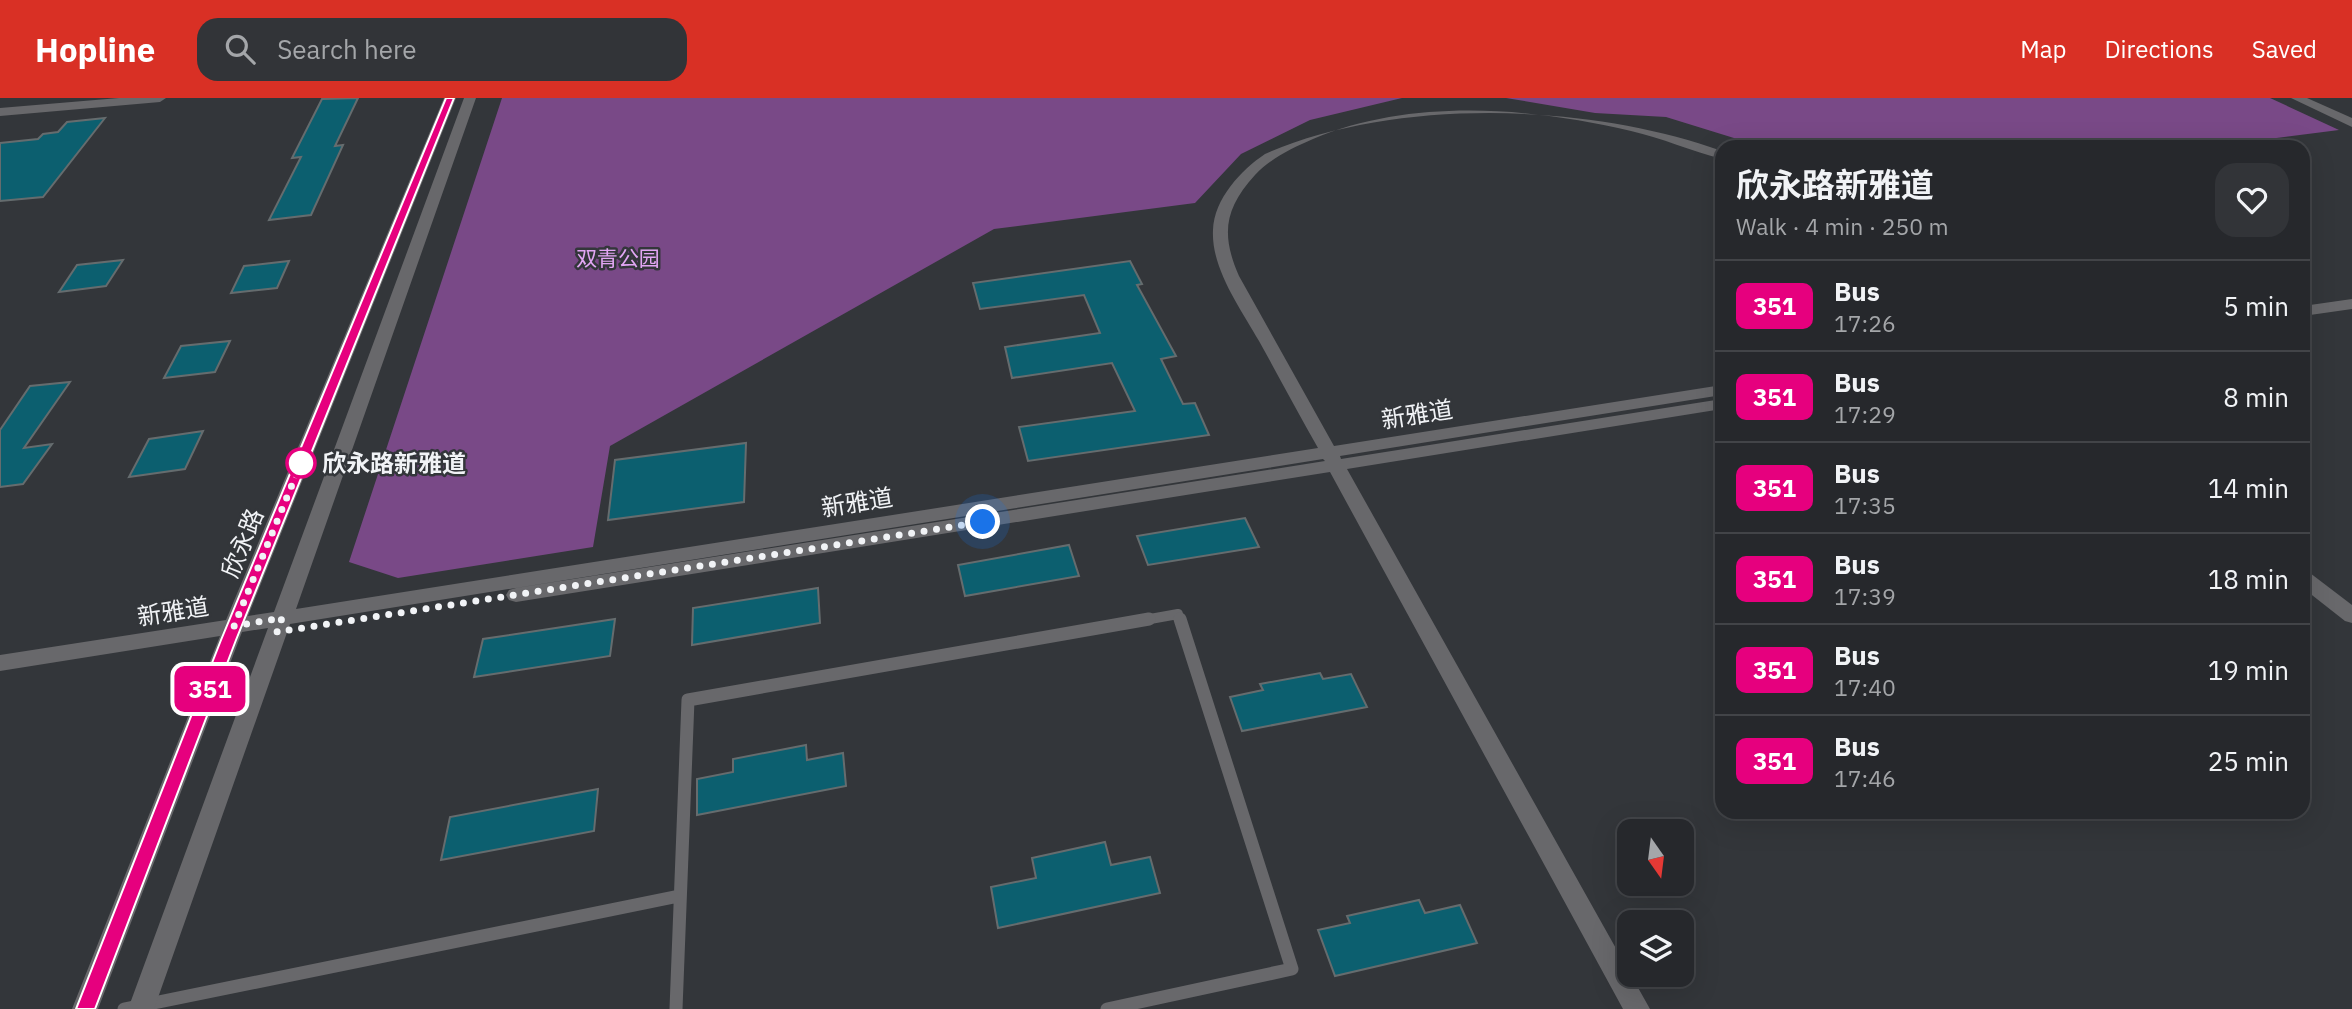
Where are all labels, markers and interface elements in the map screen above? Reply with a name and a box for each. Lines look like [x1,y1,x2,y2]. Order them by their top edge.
search box [197,18,687,81]
text: Hopline [35,28,155,71]
icon: search [221,30,259,68]
text: Search here [277,32,417,66]
text: Map [2020,33,2066,65]
text: Directions [2104,33,2214,65]
text: Saved [2252,33,2317,65]
text: 欣永路新雅道 [1736,163,1934,206]
button: heart [2215,163,2289,237]
text: Walk · 4 min · 250 m [1736,211,1949,241]
park label: 双青公园 [576,244,660,272]
text: Bus [1834,274,1880,308]
text: 5 min [2223,289,2289,323]
text: 351 [1753,290,1796,322]
text: 17:26 [1834,308,1896,338]
text: Bus [1834,365,1880,399]
text: 8 min [2223,380,2289,414]
text: 351 [1753,381,1796,413]
street label: 新雅道 [1379,393,1455,435]
text: 17:29 [1834,399,1896,429]
place label: 欣永路新雅道 [322,447,466,479]
marker: 欣永路新雅道 [286,448,316,478]
text: Bus [1834,456,1880,490]
text: 14 min [2208,471,2289,505]
text: 351 [1753,472,1796,504]
street label: 新雅道 [819,481,895,523]
text: 17:35 [1834,490,1896,520]
street label: 欣永路 [214,504,270,582]
your location [965,504,1000,539]
text: Bus [1834,547,1880,581]
text: 18 min [2208,562,2289,596]
text: 351 [1753,563,1796,595]
text: 17:39 [1834,581,1896,611]
street label: 新雅道 [135,590,211,632]
text: Bus [1834,638,1880,672]
text: 19 min [2208,653,2289,687]
text: 351 [1753,654,1796,686]
line badge: 351 [170,666,250,712]
text: 17:40 [1834,672,1896,702]
text: 351 [188,673,232,705]
text: Bus [1834,729,1880,763]
text: 25 min [2208,744,2289,778]
text: 351 [1753,745,1796,777]
text: 17:46 [1834,763,1896,793]
north arrow [1617,819,1694,896]
map controls [1617,819,1694,987]
button: layers [1617,910,1694,987]

